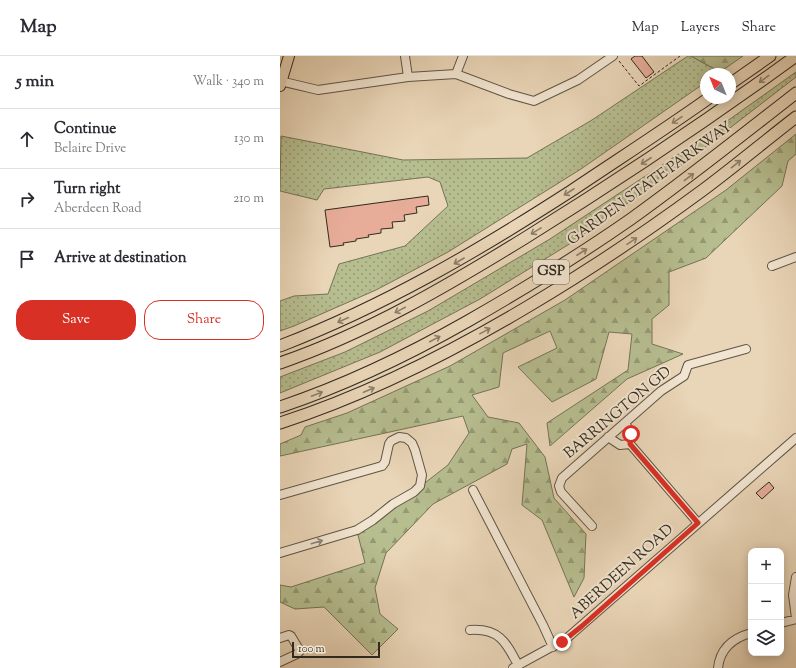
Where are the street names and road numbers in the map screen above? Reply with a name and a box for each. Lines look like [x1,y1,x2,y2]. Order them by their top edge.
street label: GARDEN STATE PARKWAY [563,117,737,251]
road number: GSP [533,260,569,284]
street label: BARRINGTON GD [560,362,676,464]
street label: ABERDEEN ROAD [566,520,679,624]

